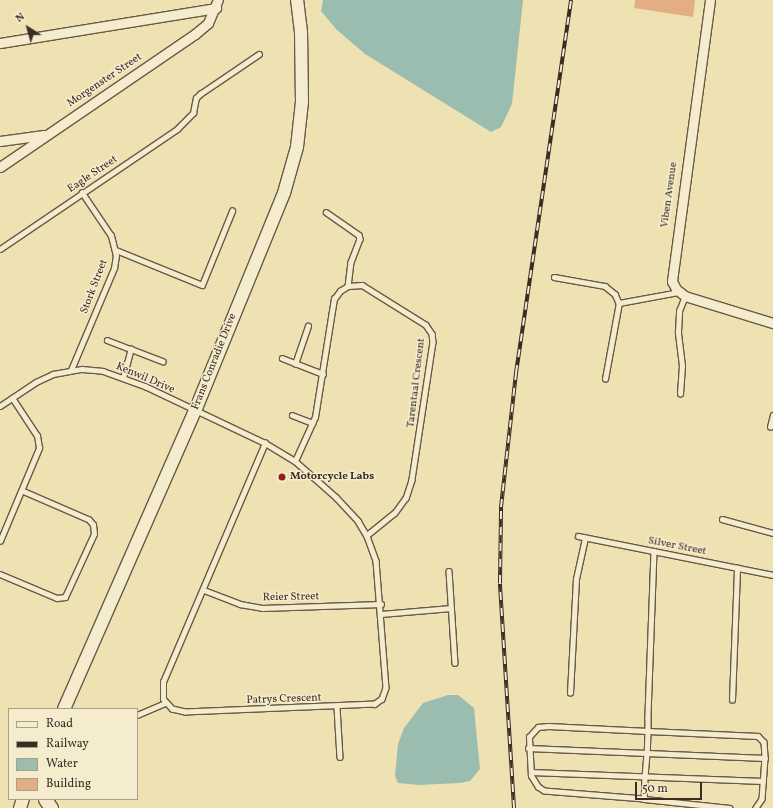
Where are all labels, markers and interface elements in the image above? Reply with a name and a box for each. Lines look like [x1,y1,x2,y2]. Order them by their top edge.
north arrow [8,8,48,48]
text: N [13,10,28,26]
street label: Morgenster Street [65,51,145,111]
street label: Eagle Street [66,154,120,196]
street label: Viben Avenue [659,161,681,229]
street label: Stork Street [79,258,111,316]
street label: Frans Conradie Drive [190,312,240,412]
street label: Tarentaal Crescent [405,337,429,429]
street label: Kenwil Drive [114,361,176,397]
place label: Motorcycle Labs [290,470,374,484]
marker: Motorcycle Labs [277,472,287,482]
street label: Silver Street [647,535,707,559]
street label: Reier Street [263,591,319,605]
street label: Patrys Crescent [246,692,322,708]
legend [8,708,138,800]
text: Road [46,716,73,732]
text: Railway [46,736,89,752]
text: Water [46,756,78,772]
scale bar [637,774,704,800]
text: Building [46,776,91,792]
text: 50 m [642,781,668,797]

